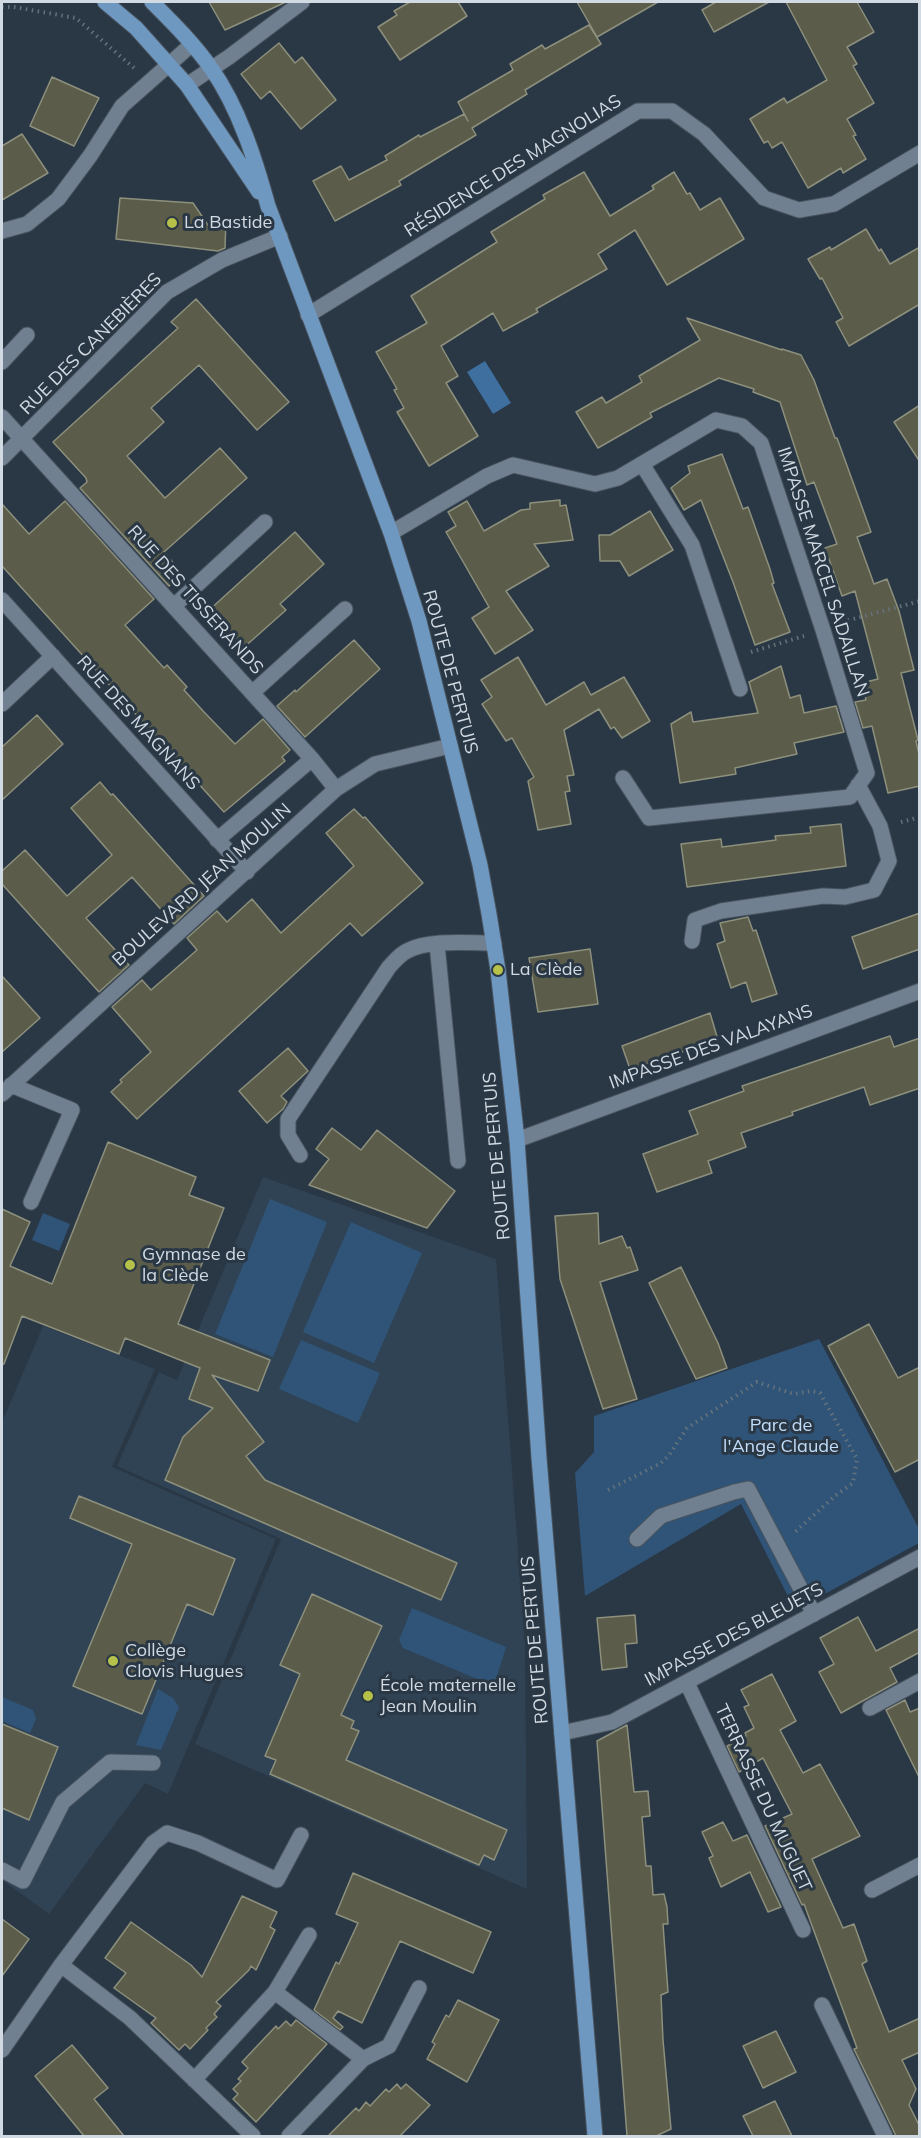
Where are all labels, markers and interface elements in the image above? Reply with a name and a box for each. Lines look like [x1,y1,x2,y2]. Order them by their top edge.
street label: RÉSIDENCE DES MAGNOLIAS [401,90,625,242]
place label: La Bastide [184,212,272,234]
marker: La Bastide [165,216,179,230]
street label: RUE DES CANEBIÈRES [16,269,166,419]
street label: IMPASSE MARCEL SADAILLAN [772,444,874,700]
street label: RUE DES TISSERANDS [122,521,268,679]
street label: ROUTE DE PERTUIS [418,588,482,756]
street label: RUE DES MAGNANS [72,651,204,795]
street label: BOULEVARD JEAN MOULIN [108,799,296,971]
place label: La Clède [510,959,582,981]
marker: La Clède [491,963,505,977]
street label: IMPASSE DES VALAYANS [606,1000,816,1094]
street label: ROUTE DE PERTUIS [479,1071,515,1241]
place label: Gymnase de la Clède [142,1244,246,1286]
marker: Gymnase de la Clède [123,1258,137,1272]
park label: Parc de l'Ange Claude [723,1415,839,1458]
street label: ROUTE DE PERTUIS [517,1555,553,1725]
street label: IMPASSE DES BLEUETS [641,1579,827,1691]
place label: Collège Clovis Hugues [125,1640,243,1682]
marker: Collège Clovis Hugues [106,1654,120,1668]
place label: École maternelle Jean Moulin [380,1675,516,1718]
marker: École maternelle Jean Moulin [361,1689,375,1703]
street label: TERRASSE DU MUGUET [710,1701,816,1895]

